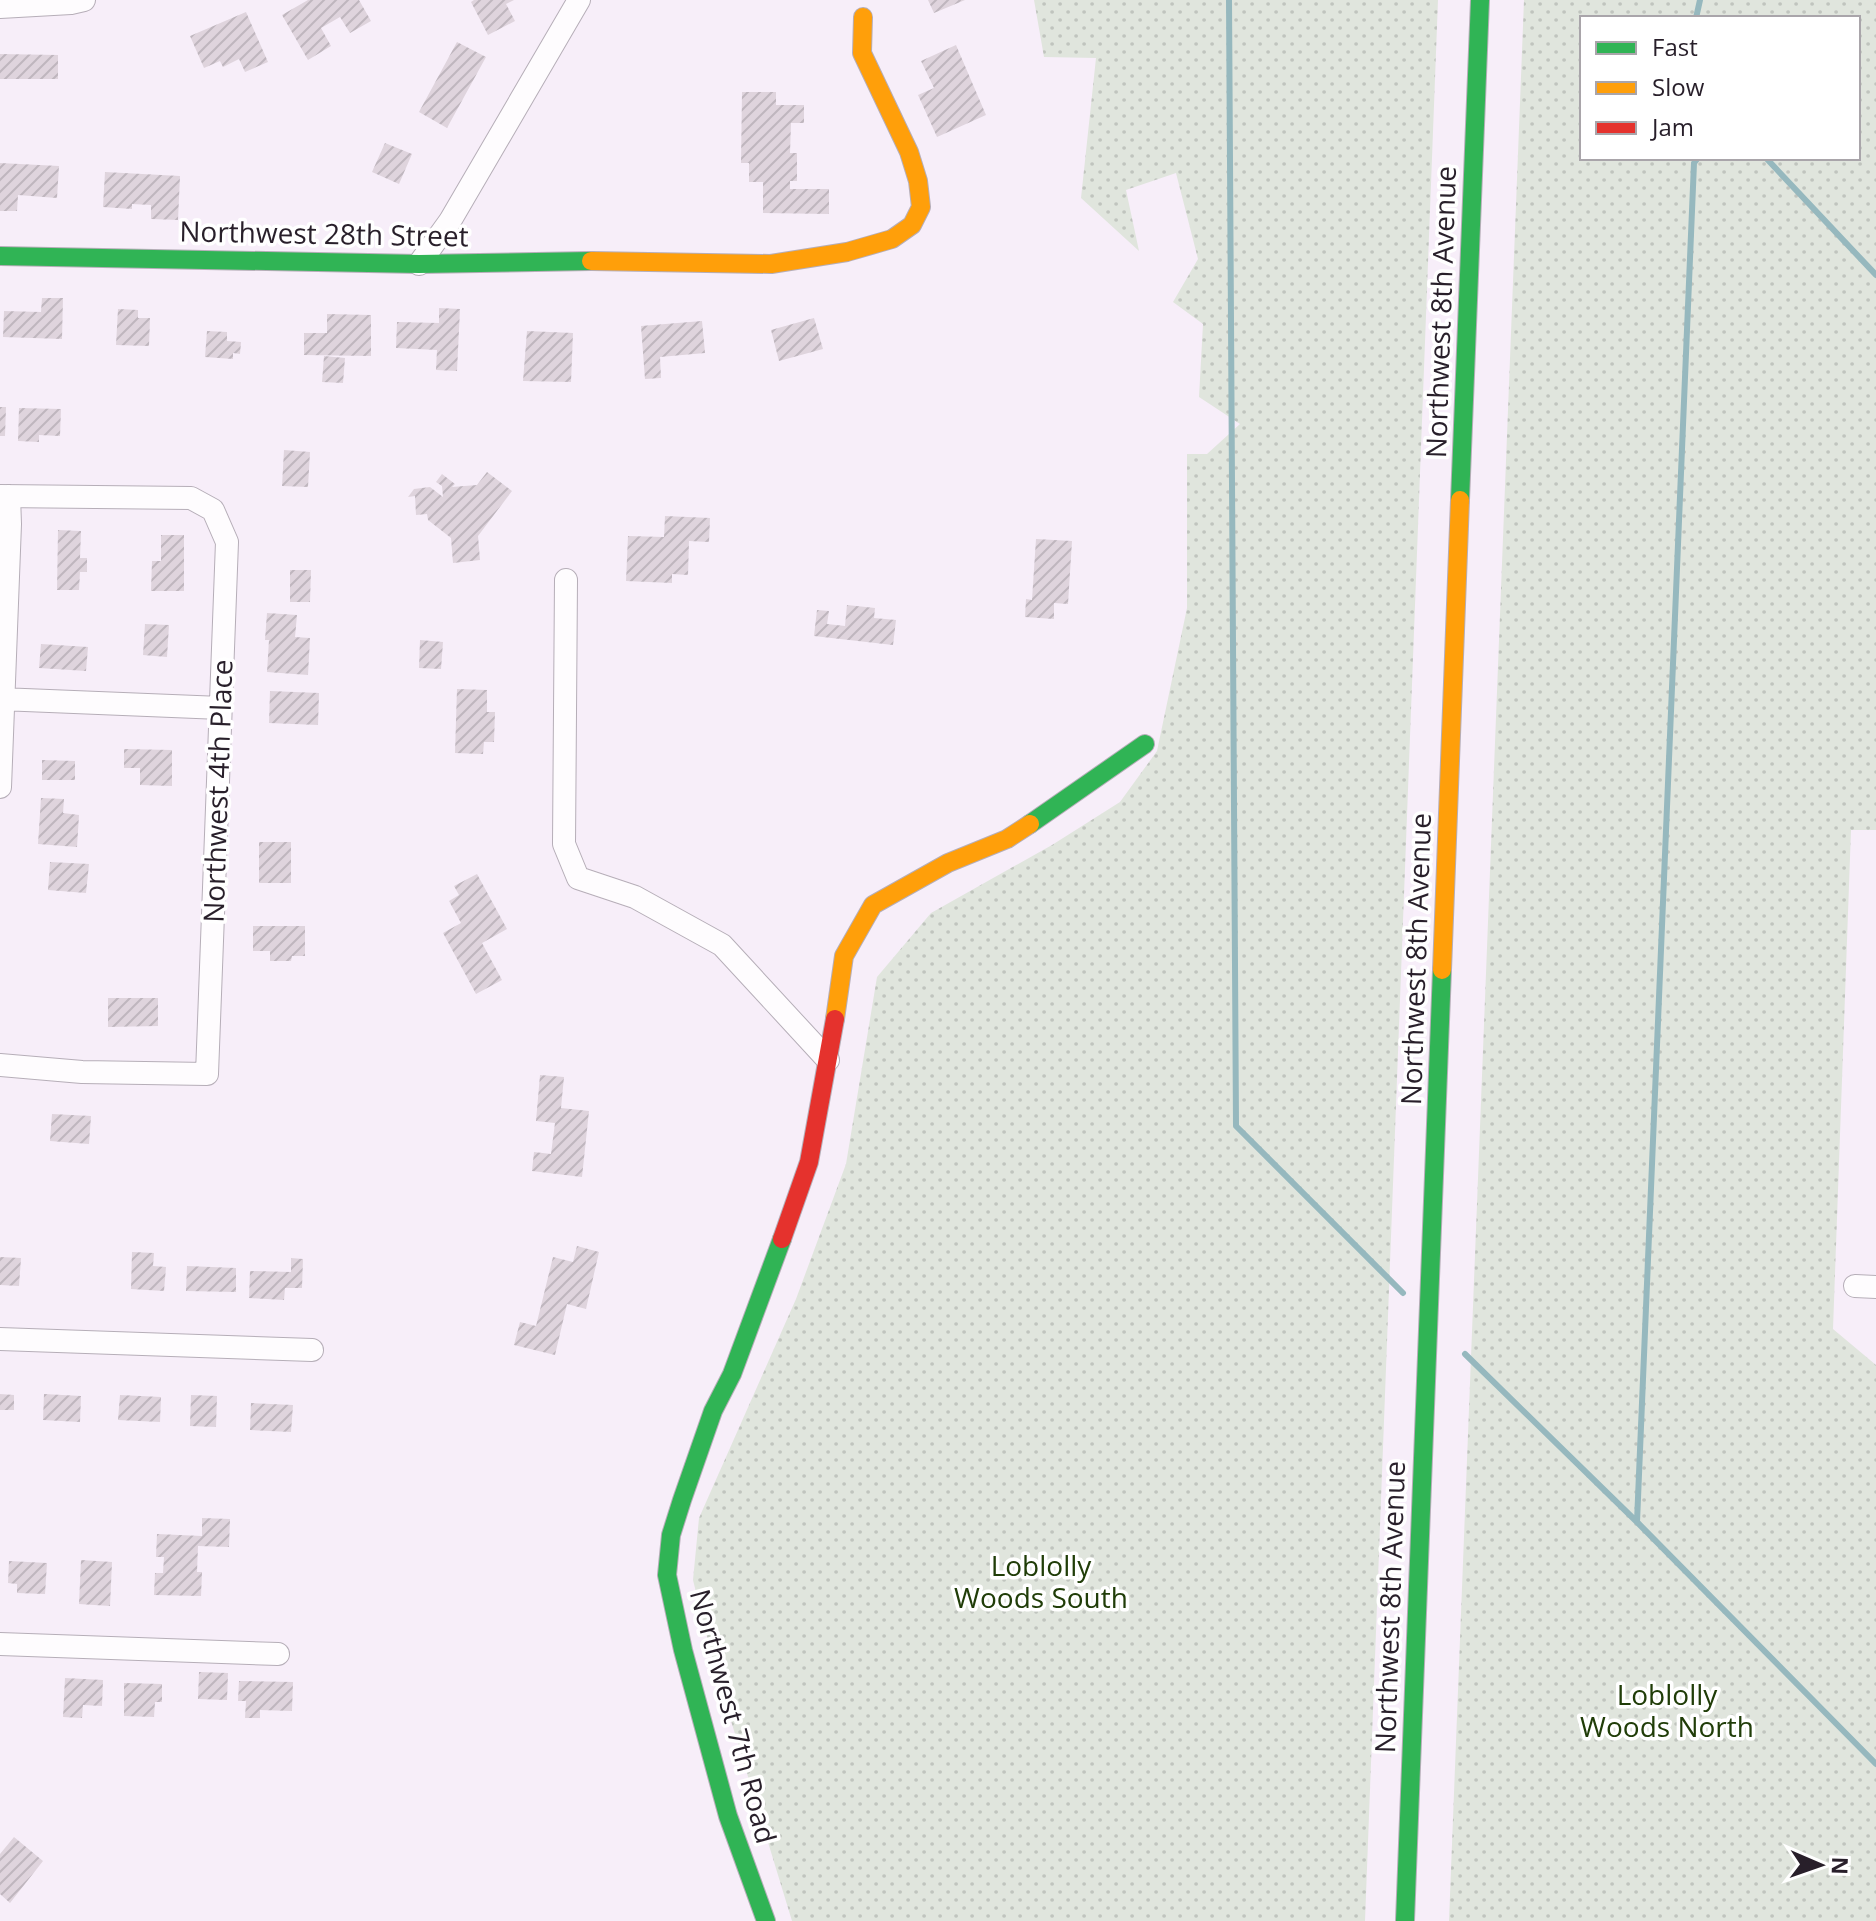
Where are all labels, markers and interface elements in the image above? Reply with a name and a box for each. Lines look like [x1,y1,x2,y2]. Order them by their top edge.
legend [1580,16,1860,160]
text: Fast [1652,30,1698,63]
text: Slow [1652,70,1705,103]
text: Jam [1650,110,1694,143]
street label: Northwest 8th Avenue [1416,165,1464,459]
street label: Northwest 28th Street [179,211,469,255]
street label: Northwest 4th Place [193,659,241,923]
street label: Northwest 8th Avenue [1391,812,1439,1106]
street label: Northwest 8th Avenue [1365,1460,1413,1754]
park label: Loblolly Woods South [954,1546,1128,1616]
street label: Northwest 7th Road [682,1585,786,1847]
park label: Loblolly Woods North [1580,1675,1754,1745]
north arrow [1780,1825,1860,1905]
text: N [1826,1856,1856,1875]

